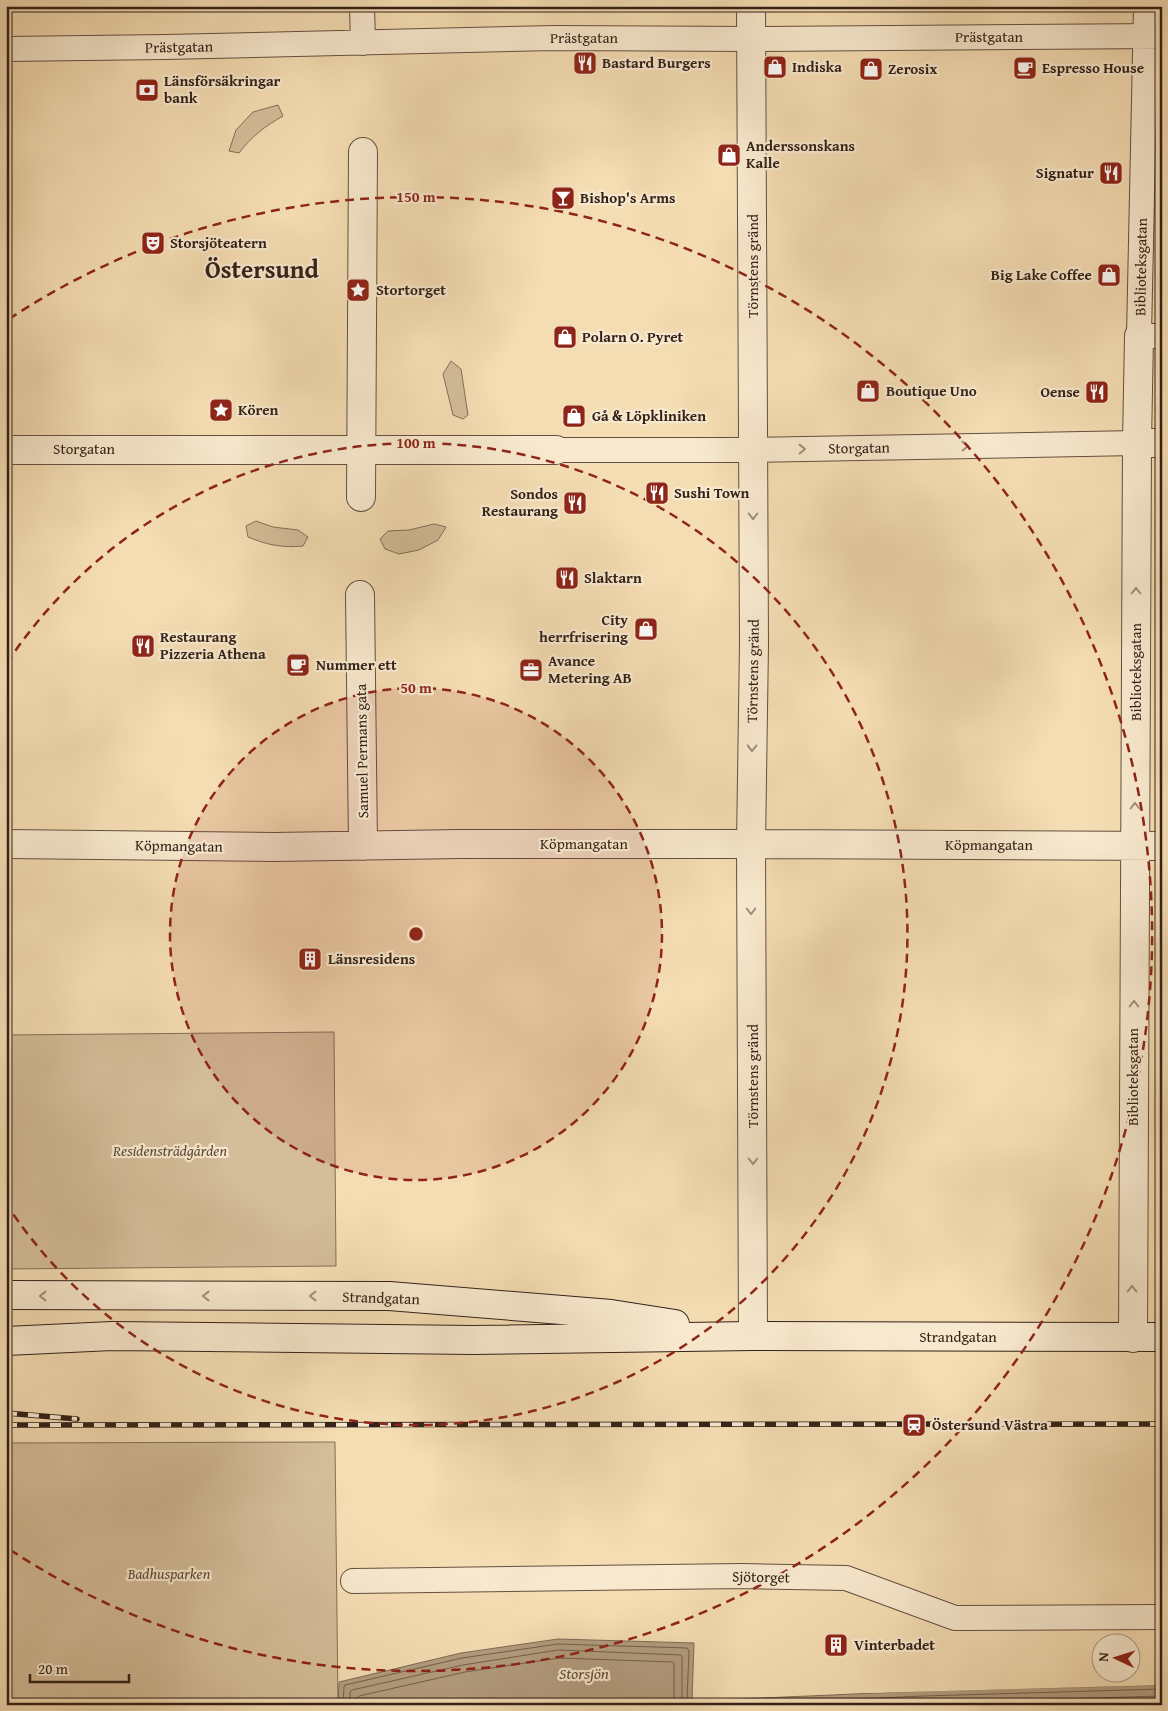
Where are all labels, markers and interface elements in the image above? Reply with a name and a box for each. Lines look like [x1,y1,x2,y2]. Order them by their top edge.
street label: Prästgatan [955,26,1024,47]
street label: Prästgatan [550,27,619,48]
street label: Prästgatan [145,35,214,58]
restaurant icon: Bastard Burgers [572,50,598,76]
place label: Bastard Burgers [602,52,711,73]
shop icon: Indiska [762,54,788,80]
cafe icon: Espresso House [1012,55,1038,81]
place label: Indiska [792,56,842,77]
shop icon: Zerosix [858,56,884,82]
place label: Espresso House [1042,57,1144,78]
place label: Zerosix [888,58,937,79]
place label: Länsförsäkringar bank [164,70,281,108]
bank icon: Länsförsäkringar bank [134,77,160,103]
place label: Anderssonskans Kalle [746,135,855,173]
shop icon: Anderssonskans Kalle [716,142,742,168]
restaurant icon: Signatur [1098,160,1124,186]
place label: Signatur [1036,162,1094,183]
bar icon: Bishop's Arms [550,185,576,211]
text: 150 m [396,186,436,207]
place label: Bishop's Arms [580,187,675,208]
street label: Törnstens gränd [742,214,763,318]
street label: Biblioteksgatan [1129,217,1152,316]
theatre icon: Storsjöteatern [140,230,166,256]
place label: Storsjöteatern [170,232,267,253]
district label: Östersund [205,251,320,287]
shop icon: Big Lake Coffee [1096,262,1122,288]
place label: Big Lake Coffee [991,264,1092,285]
place icon: Stortorget [345,277,371,303]
place label: Stortorget [376,279,446,300]
shop icon: Polarn O. Pyret [552,324,578,350]
place label: Polarn O. Pyret [582,326,684,347]
shop icon: Boutique Uno [855,378,881,404]
restaurant icon: Oense [1084,379,1110,405]
place label: Boutique Uno [886,380,977,401]
place label: Oense [1041,381,1080,402]
place icon: Kören [208,397,234,423]
place label: Kören [238,399,278,420]
shop icon: Gå & Löpkliniken [561,403,587,429]
place label: Gå & Löpkliniken [592,405,706,426]
text: 100 m [396,432,436,453]
street label: Storgatan [828,436,891,459]
street label: Storgatan [53,438,115,459]
one-way arrow [961,441,969,451]
one-way arrow [798,444,806,454]
restaurant icon: Sushi Town [644,480,670,506]
place label: Sushi Town [674,482,750,503]
place label: Sondos Restaurang [482,483,558,521]
restaurant icon: Sondos Restaurang [562,490,588,516]
one-way arrow [748,512,758,520]
restaurant icon: Slaktarn [554,565,580,591]
place label: Slaktarn [584,567,642,588]
one-way arrow [1131,587,1141,595]
place label: City herrfrisering [539,609,628,647]
shop icon: City herrfrisering [633,616,659,642]
street label: Törnstens gränd [741,619,764,723]
street label: Biblioteksgatan [1125,623,1146,721]
place label: Restaurang Pizzeria Athena [160,626,266,664]
restaurant icon: Restaurang Pizzeria Athena [130,633,156,659]
place label: Avance Metering AB [548,650,632,688]
cafe icon: Nummer ett [285,652,311,678]
place label: Nummer ett [316,654,397,675]
office icon: Avance Metering AB [518,657,544,683]
text: 50 m [400,677,432,698]
street label: Samuel Permans gata [350,684,373,818]
one-way arrow [747,745,757,753]
one-way arrow [1130,802,1140,810]
street label: Köpmangatan [540,833,628,854]
street label: Köpmangatan [135,834,224,857]
street label: Köpmangatan [945,834,1033,855]
one-way arrow [746,908,756,915]
centre of rings [407,925,425,943]
building icon: Länsresidens [297,946,323,972]
place label: Länsresidens [328,948,415,969]
one-way arrow [1129,1000,1139,1008]
street label: Törnstens gränd [742,1024,763,1128]
street label: Biblioteksgatan [1122,1028,1143,1126]
park label: Residensträdgården [112,1140,227,1161]
one-way arrow [748,1158,758,1165]
one-way arrow [1127,1285,1137,1292]
street label: Strandgatan [342,1286,421,1309]
one-way arrow [39,1291,47,1301]
one-way arrow [202,1291,210,1301]
one-way arrow [309,1291,316,1301]
street label: Strandgatan [919,1326,997,1347]
station icon: Östersund Västra [901,1412,927,1438]
place label: Östersund Västra [932,1414,1048,1435]
park label: Badhusparken [127,1563,211,1584]
street label: Sjötorget [732,1565,791,1588]
building icon: Vinterbadet [823,1632,849,1658]
place label: Vinterbadet [854,1634,935,1655]
north arrow [1090,1634,1140,1684]
scale bar [30,1651,129,1683]
text: N [1093,1651,1113,1662]
text: 20 m [38,1658,69,1679]
water label: Storsjön [559,1661,609,1685]

